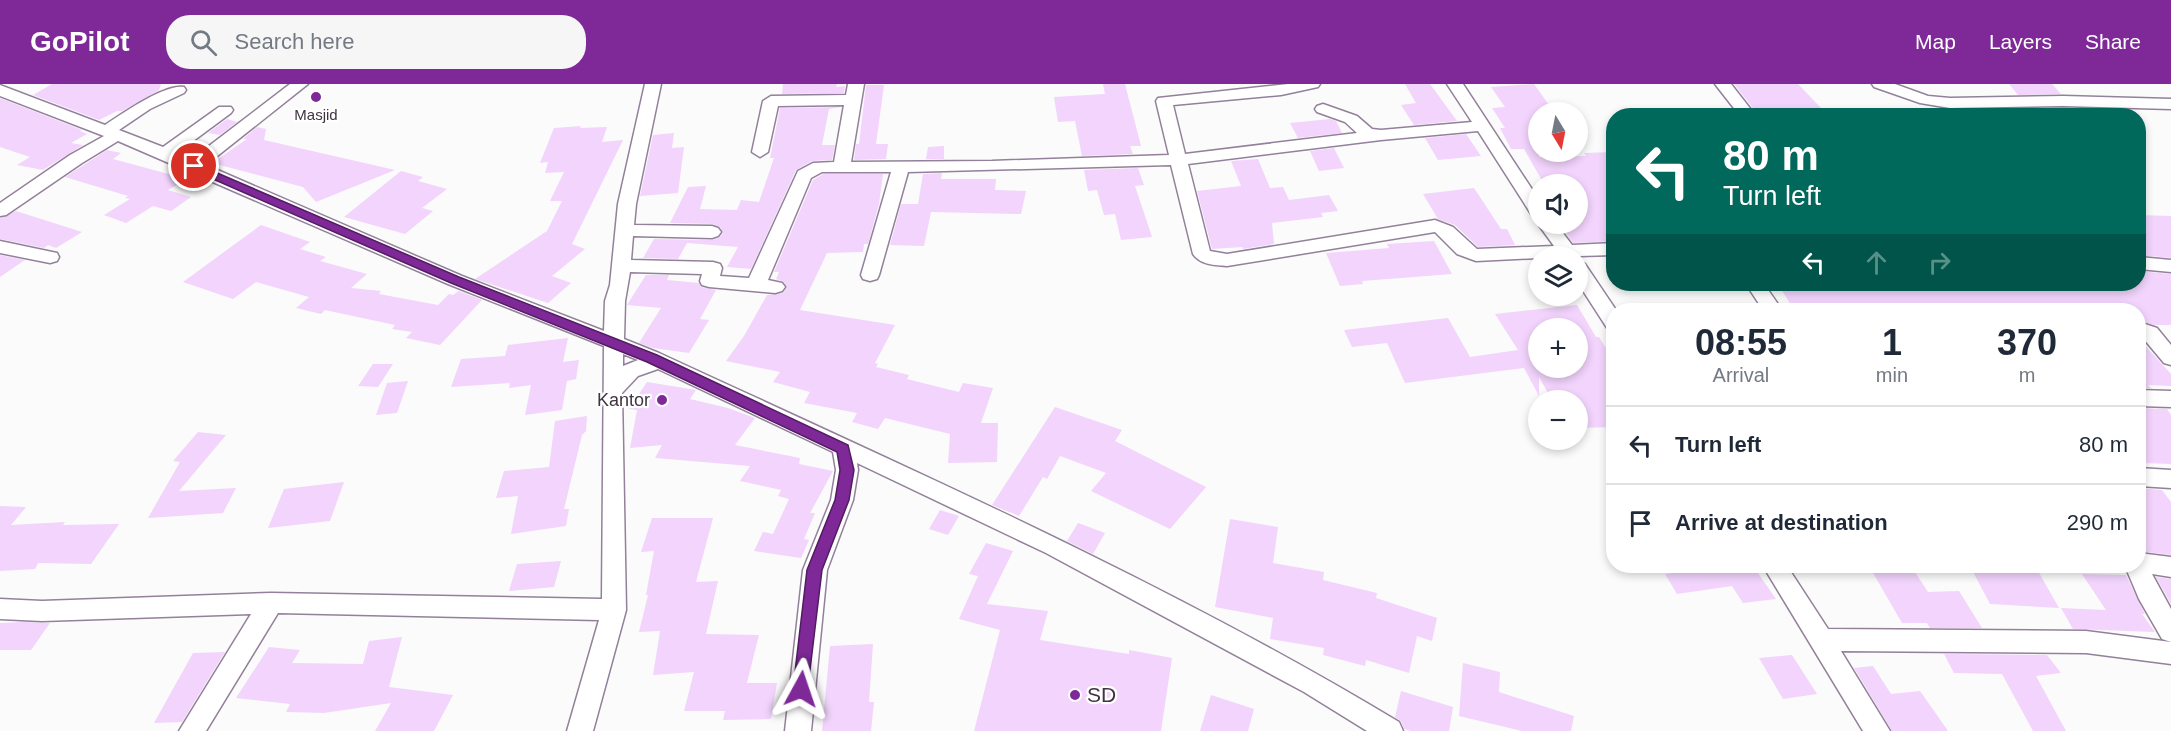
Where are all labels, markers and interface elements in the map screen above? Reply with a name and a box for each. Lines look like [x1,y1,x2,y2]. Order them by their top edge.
search box [166,15,586,69]
text: GoPilot [30,26,130,57]
icon: search [187,26,220,59]
text: Search here [235,29,354,54]
text: Map [1915,30,1956,53]
text: Layers [1989,30,2052,53]
text: Share [2085,30,2141,53]
marker: Masjid [309,90,323,104]
north arrow [1528,102,1588,162]
map controls [1528,102,1588,450]
place label: Masjid [294,106,338,123]
icon: left [1624,132,1702,210]
text: 80 m [1723,132,1819,179]
pin [168,140,219,191]
icon: arrive [177,149,210,182]
button: sound [1528,174,1588,234]
text: Turn left [1723,181,1821,211]
button: layers [1528,246,1588,306]
icon: left [1797,246,1830,279]
icon: ahead [1860,246,1893,279]
icon: right [1923,246,1956,279]
button: + [1528,318,1588,378]
text: 08:55 [1695,322,1787,363]
text: 1 [1882,322,1902,363]
text: 370 [1997,322,2057,363]
text: Arrival [1713,364,1769,386]
text: min [1876,364,1908,386]
text: m [2019,364,2035,386]
place label: Kantor [597,390,650,410]
button: − [1528,390,1588,450]
marker: Kantor [655,393,669,407]
icon: left [1624,429,1657,462]
text: Turn left [1675,432,1761,457]
text: 80 m [2079,432,2128,457]
icon: arrive [1624,507,1657,540]
text: Arrive at destination [1675,510,1888,535]
text: 290 m [2067,510,2128,535]
position arrow [769,657,833,721]
place label: SD [1087,683,1116,706]
marker: SD [1068,688,1082,702]

